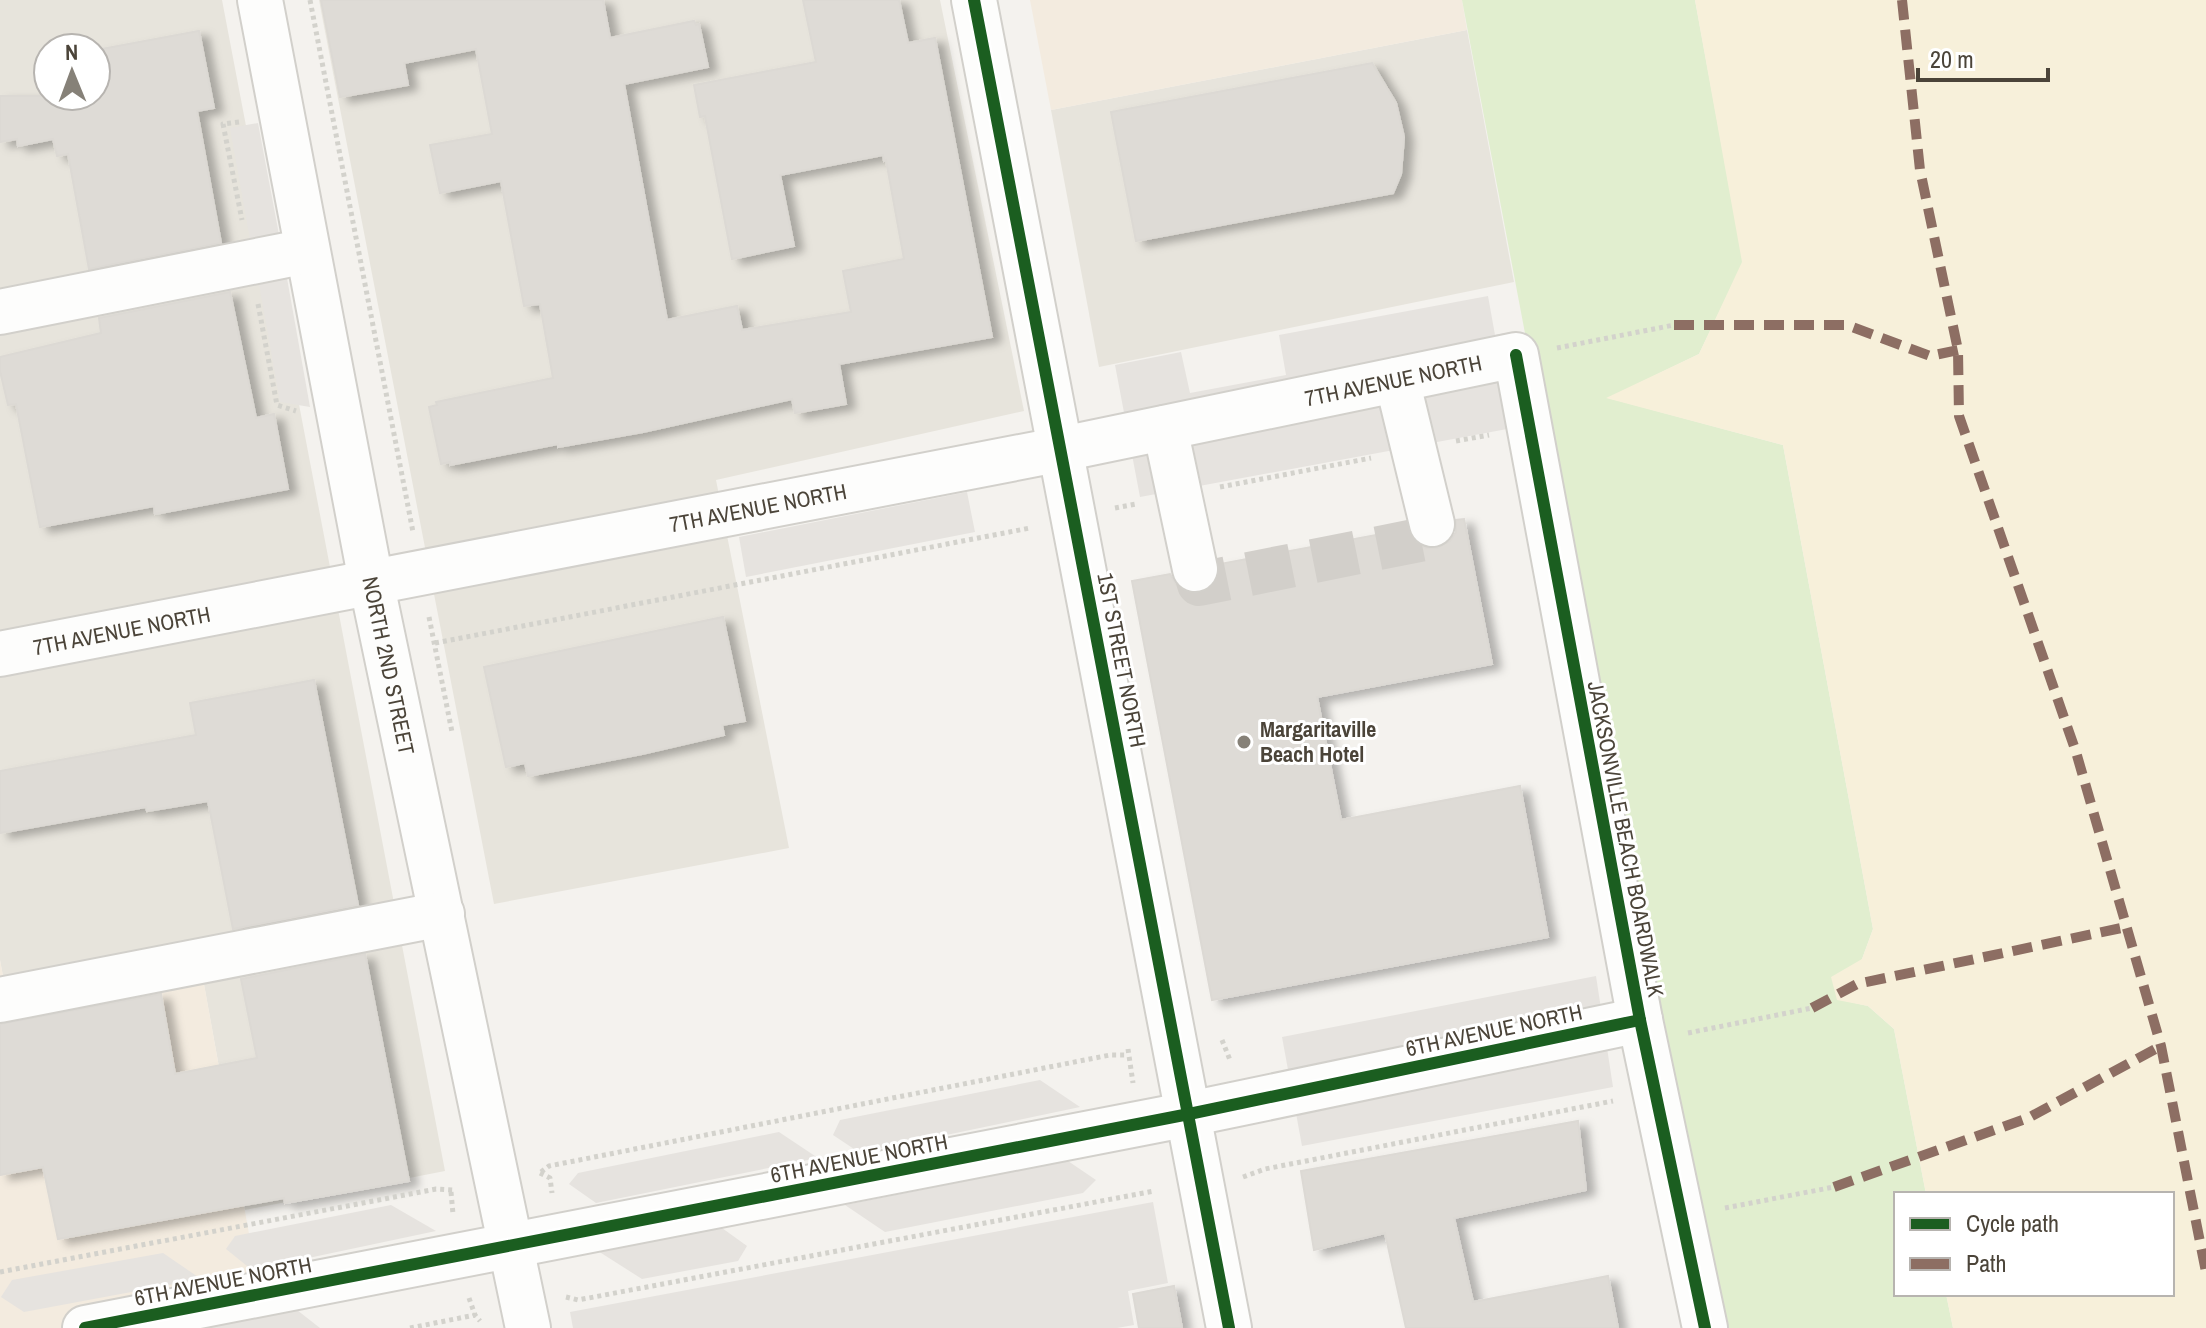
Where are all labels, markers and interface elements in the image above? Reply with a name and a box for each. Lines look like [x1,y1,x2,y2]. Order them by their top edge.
north arrow [32,32,112,112]
scale bar [1918,32,2048,82]
text: N [65,37,78,67]
text: 20 m [1930,43,1974,75]
street label: 7TH AVENUE NORTH [1302,347,1485,413]
street label: 7TH AVENUE NORTH [667,476,849,539]
street label: 1ST STREET NORTH [1090,570,1154,750]
street label: NORTH 2ND STREET [355,574,422,757]
street label: 7TH AVENUE NORTH [31,599,213,662]
street label: JACKSONVILLE BEACH BOARDWALK [1581,679,1671,999]
place label: Margaritaville Beach Hotel [1260,714,1376,769]
marker: Margaritaville Beach Hotel [1235,733,1253,751]
street label: 6TH AVENUE NORTH [1403,997,1585,1063]
street label: 6TH AVENUE NORTH [768,1126,950,1190]
legend [1894,1192,2174,1296]
text: Cycle path [1966,1207,2059,1239]
text: Path [1966,1247,2007,1279]
street label: 6TH AVENUE NORTH [132,1249,314,1313]

